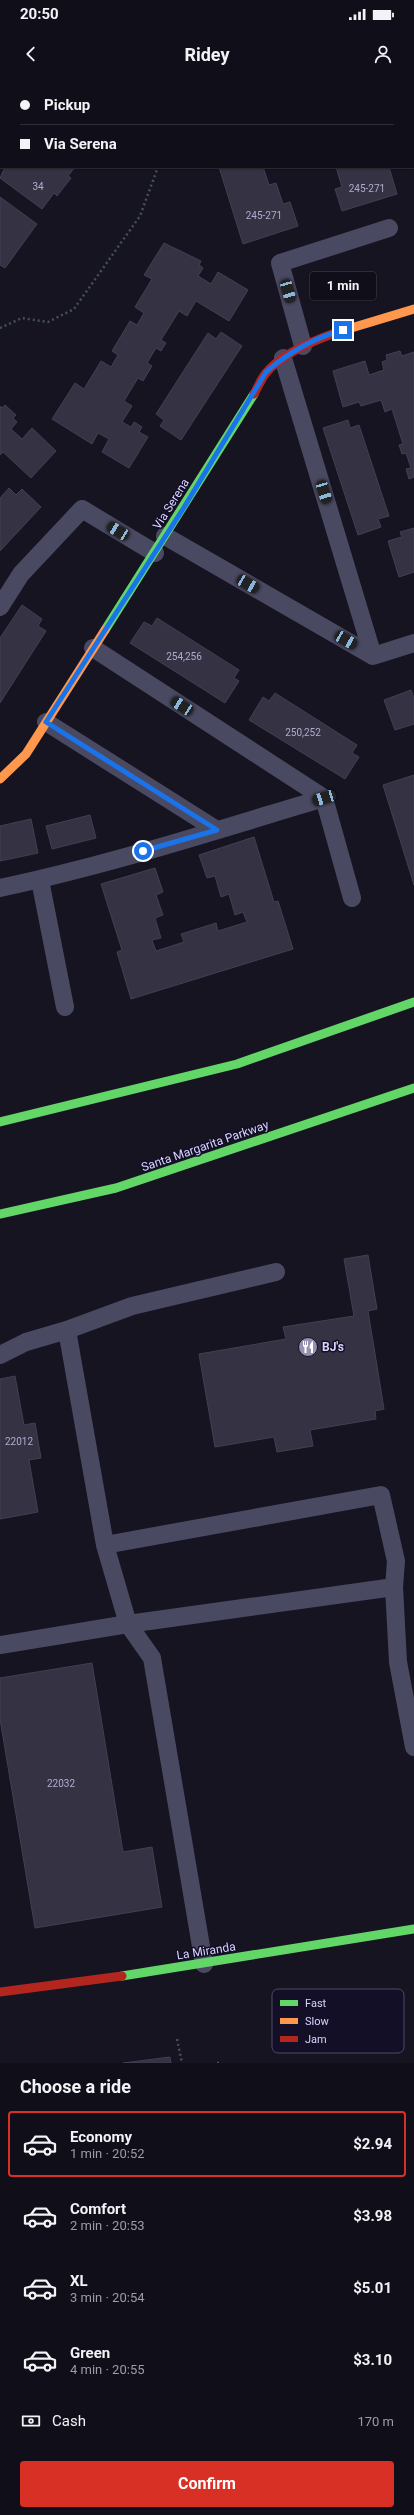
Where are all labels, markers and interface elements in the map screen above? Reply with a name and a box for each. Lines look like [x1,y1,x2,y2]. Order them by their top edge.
text: 20:50 [20,5,59,23]
icon: back [20,43,42,65]
icon: person [372,43,394,65]
text: Ridey [184,44,230,65]
text: Pickup [44,96,90,114]
text: Via Serena [44,135,117,153]
house number: 34 [32,181,44,192]
house number: 245-271 [349,183,385,194]
house number: 245-271 [246,210,282,221]
callout: 1 min [310,272,376,300]
car [279,278,297,304]
text: 1 min [327,278,359,293]
route end [334,321,352,339]
street label: Via Serena [150,476,192,532]
car [315,479,333,505]
car [105,520,131,542]
car [235,573,261,595]
car [333,629,359,651]
house number: 254,256 [166,651,202,662]
car [169,694,195,718]
house number: 250,252 [285,727,321,738]
car [311,789,337,807]
route start [134,842,152,860]
street label: Santa Margarita Parkway [140,1118,271,1174]
restaurant icon: BJ's [297,1336,319,1358]
place label: BJ's [322,1340,344,1354]
house number: 22012 [5,1436,33,1447]
house number: 22032 [47,1778,75,1789]
street label: La Miranda [175,1939,237,1963]
legend [272,1989,404,2053]
text: Fast [305,1997,327,2010]
text: Slow [305,2015,329,2028]
text: Jam [305,2033,327,2046]
text: Choose a ride [20,2076,131,2097]
icon: car [22,2126,58,2162]
text: Economy [70,2128,132,2146]
text: $2.94 [353,2135,392,2153]
text: 1 min · 20:52 [70,2146,145,2161]
icon: car [22,2198,58,2234]
text: Comfort [70,2200,126,2218]
text: $3.98 [353,2207,392,2225]
text: 2 min · 20:53 [70,2218,145,2233]
icon: car [22,2270,58,2306]
text: XL [70,2272,88,2290]
text: $5.01 [353,2279,392,2297]
text: 3 min · 20:54 [70,2290,145,2305]
icon: car [22,2342,58,2378]
text: Green [70,2344,110,2362]
text: $3.10 [353,2351,392,2369]
text: 4 min · 20:55 [70,2362,145,2377]
icon: cash [20,2410,42,2432]
text: Cash [52,2412,86,2430]
text: 170 m [357,2414,394,2429]
button: Confirm [20,2461,394,2507]

